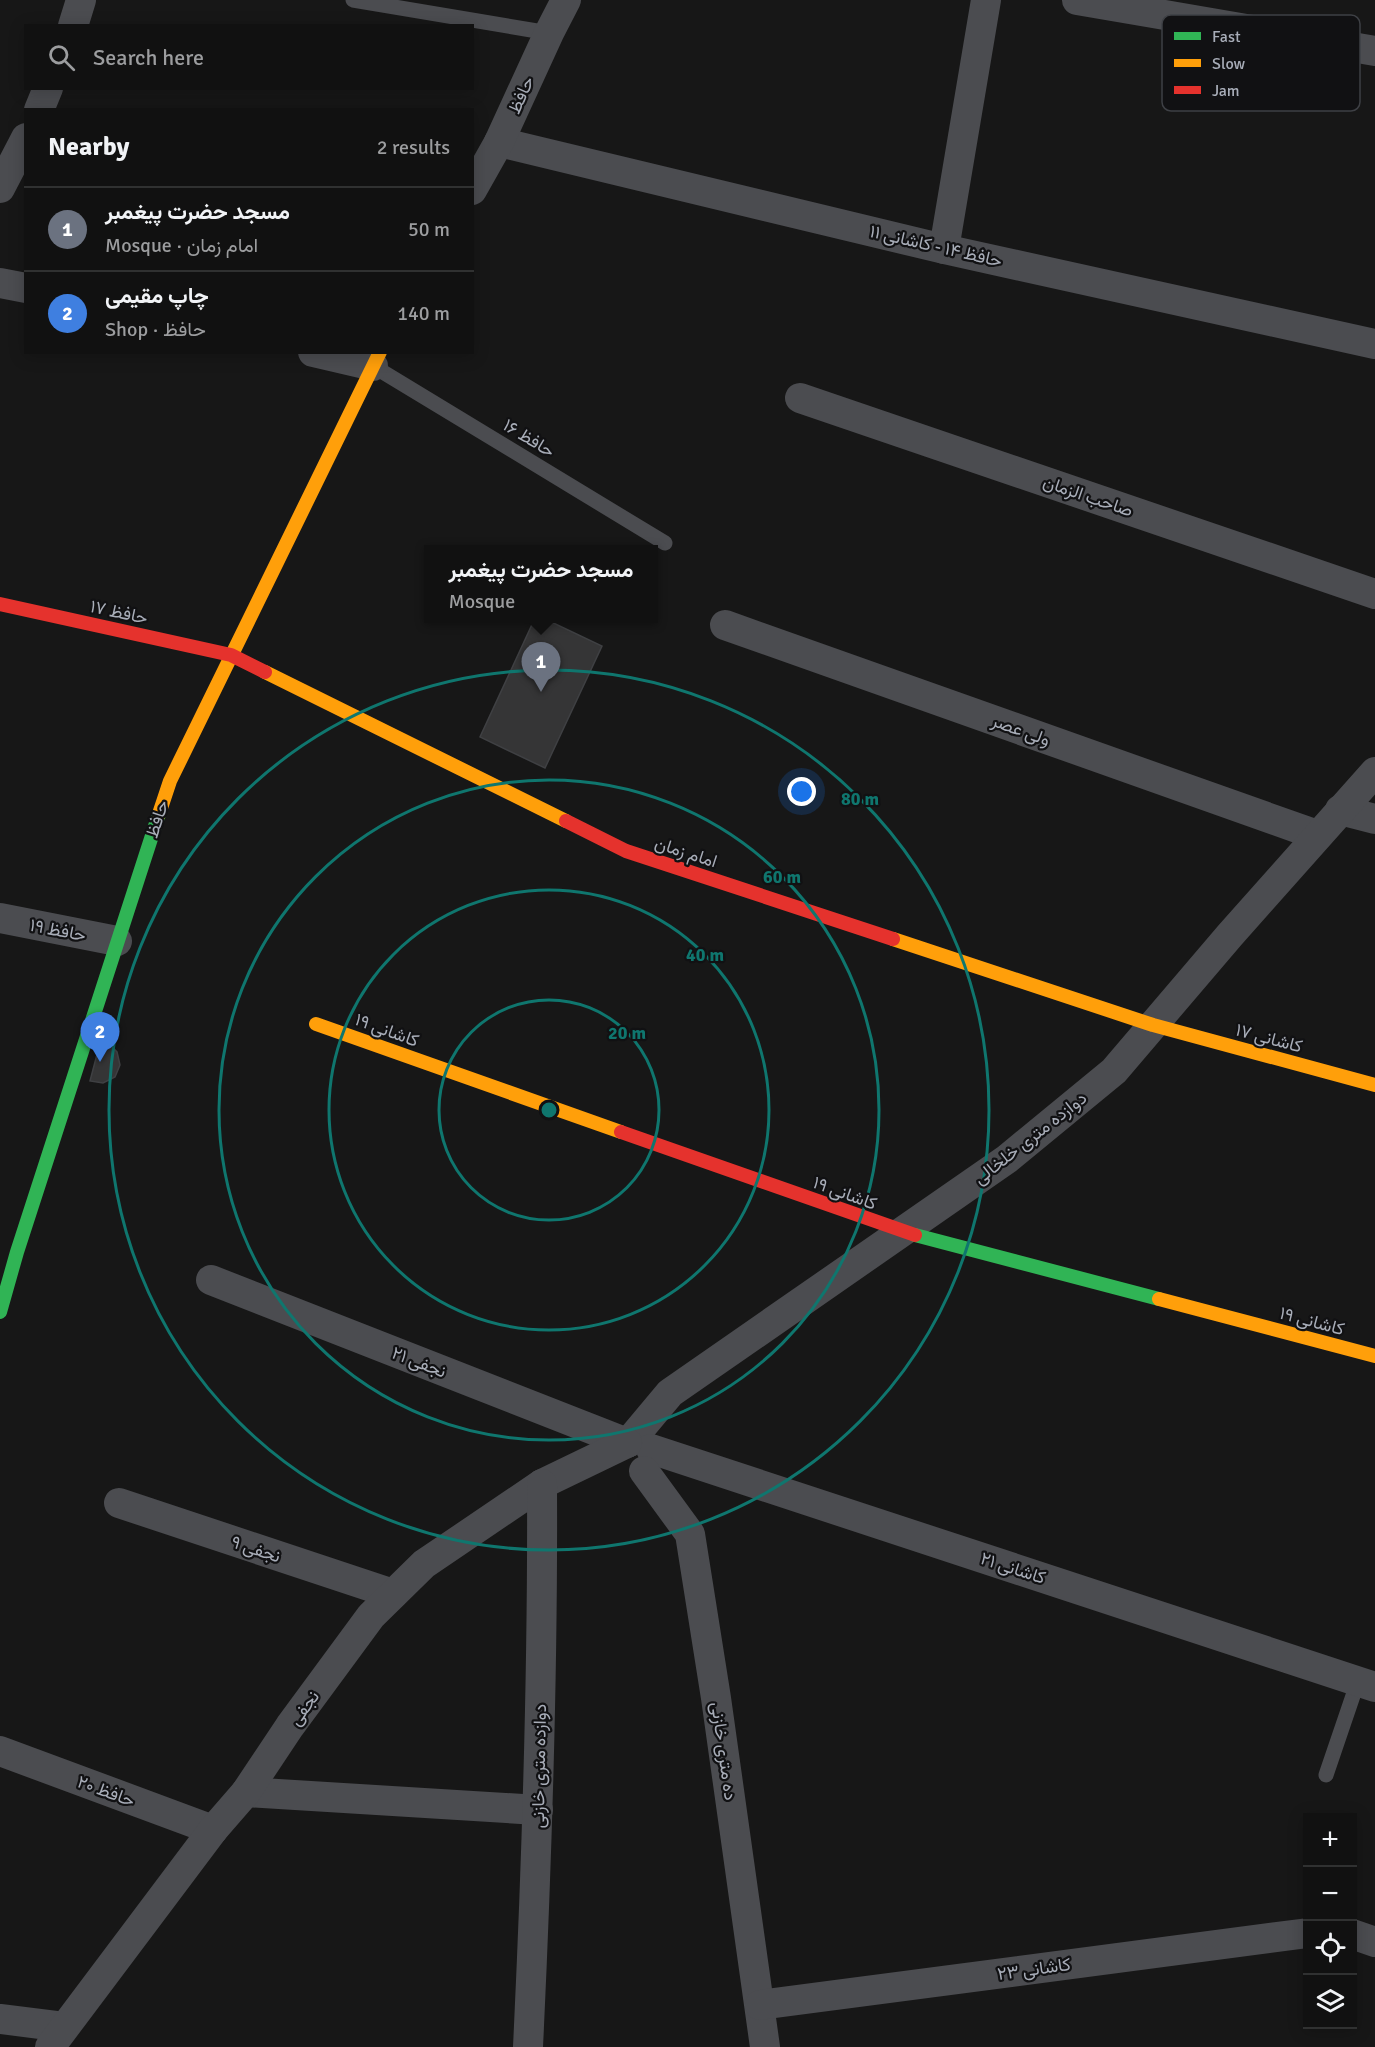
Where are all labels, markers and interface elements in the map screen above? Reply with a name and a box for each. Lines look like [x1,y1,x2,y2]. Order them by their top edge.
legend [1162,15,1360,111]
search box [24,24,474,90]
text: Fast [1212,27,1241,47]
icon: search [45,41,78,74]
text: Search here [93,44,204,71]
text: Slow [1212,54,1246,74]
street label: حافظ [503,73,539,117]
text: Jam [1212,81,1240,101]
text: Nearby [48,131,129,163]
text: 2 results [377,135,450,160]
text: مسجد حضرت پیغمبر [105,198,290,225]
text: 1 [62,217,73,242]
text: 50 m [408,217,450,242]
street label: حافظ ۱۴ - کاشانی ۱۱ [868,220,1004,272]
text: Mosque · امام زمان [105,233,258,258]
text: چاپ مقیمی [105,282,209,309]
text: 2 [62,301,73,326]
text: 140 m [397,301,450,326]
text: Shop · حافظ [105,317,206,342]
street label: حافظ ۱۶ [499,414,559,462]
street label: صاحب الزمان [1040,470,1136,522]
popup [424,545,658,623]
text: مسجد حضرت پیغمبر [448,556,634,583]
text: Mosque [448,589,515,614]
street label: حافظ ۱۷ [88,595,150,629]
pin: 1 [522,642,560,692]
street label: ولی عصر [988,709,1053,751]
your location [787,777,816,806]
text: 80 m [841,788,879,810]
street label: حافظ [141,797,173,841]
street label: امام زمان [652,832,720,873]
text: 60 m [763,866,801,888]
street label: حافظ ۱۹ [28,914,88,946]
text: 40 m [686,944,724,966]
street label: کاشانی ۱۹ [352,1008,422,1052]
pin: 2 [80,1012,120,1062]
street label: کاشانی ۱۷ [1233,1019,1305,1057]
text: 20 m [608,1022,646,1044]
street label: دوازده متری خلخالی [969,1087,1091,1189]
centre of rings [539,1100,559,1120]
street label: کاشانی ۱۹ [810,1171,880,1215]
street label: کاشانی ۱۹ [1277,1302,1347,1340]
street label: نجفی ۲۱ [389,1342,449,1382]
street label: نجفی ۹ [228,1531,284,1567]
street label: کاشانی ۲۱ [978,1547,1048,1589]
street label: نجفی [284,1686,324,1730]
street label: ده متری خازنی [706,1700,742,1802]
street label: دوازده متری خازنی [527,1703,551,1829]
street label: حافظ ۲۰ [74,1770,138,1812]
map controls [1303,1813,1357,2029]
button: + [1303,1813,1357,1867]
button: − [1303,1867,1357,1921]
button: locate [1303,1921,1357,1975]
street label: کاشانی ۲۳ [996,1953,1072,1985]
button: layers [1303,1975,1357,2029]

